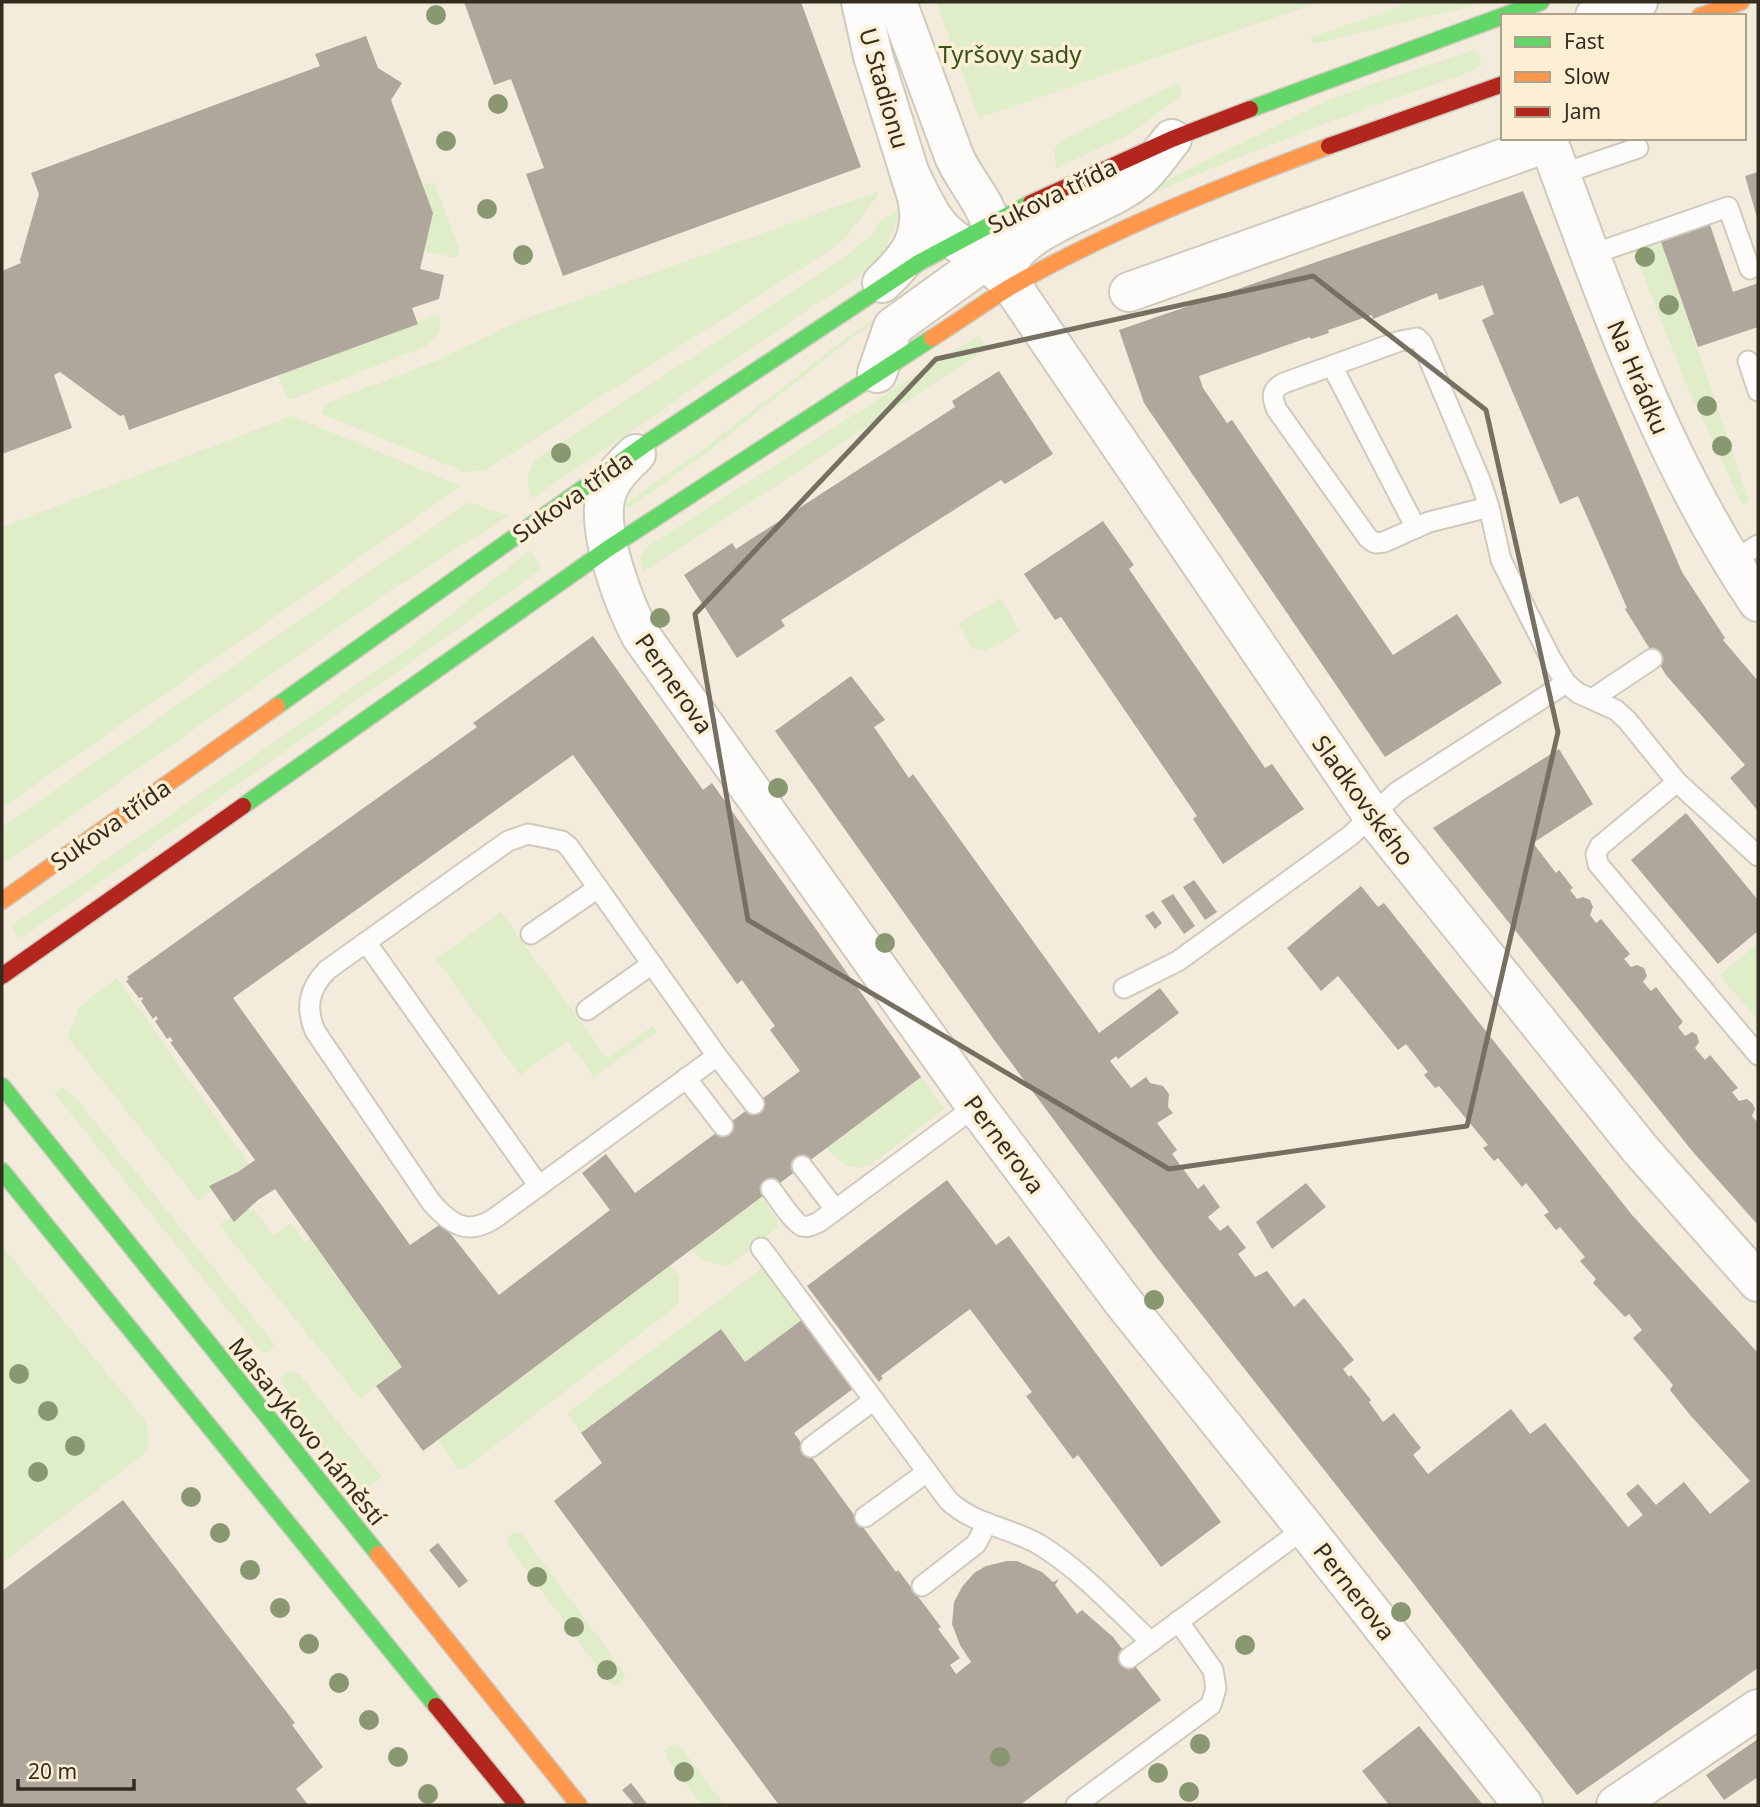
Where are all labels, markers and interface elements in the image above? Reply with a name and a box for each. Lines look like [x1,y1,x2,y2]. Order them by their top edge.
legend [1501,14,1746,140]
street label: U Stadionu [852,24,918,152]
text: Fast [1564,27,1605,55]
park label: Tyršovy sady [938,37,1082,70]
text: Slow [1564,62,1610,90]
text: Jam [1562,97,1601,125]
street label: Sukova třída [982,150,1122,240]
street label: Na Hrádku [1600,315,1678,439]
street label: Sukova třída [505,442,639,550]
street label: Pernerova [628,626,722,740]
street label: Sladkovského [1305,728,1423,872]
street label: Sukova třída [43,770,177,878]
street label: Pernerova [957,1088,1053,1200]
street label: Masarykovo náměstí [222,1330,395,1532]
street label: Pernerova [1306,1535,1404,1647]
scale bar [18,1748,133,1792]
text: 20 m [28,1757,77,1785]

